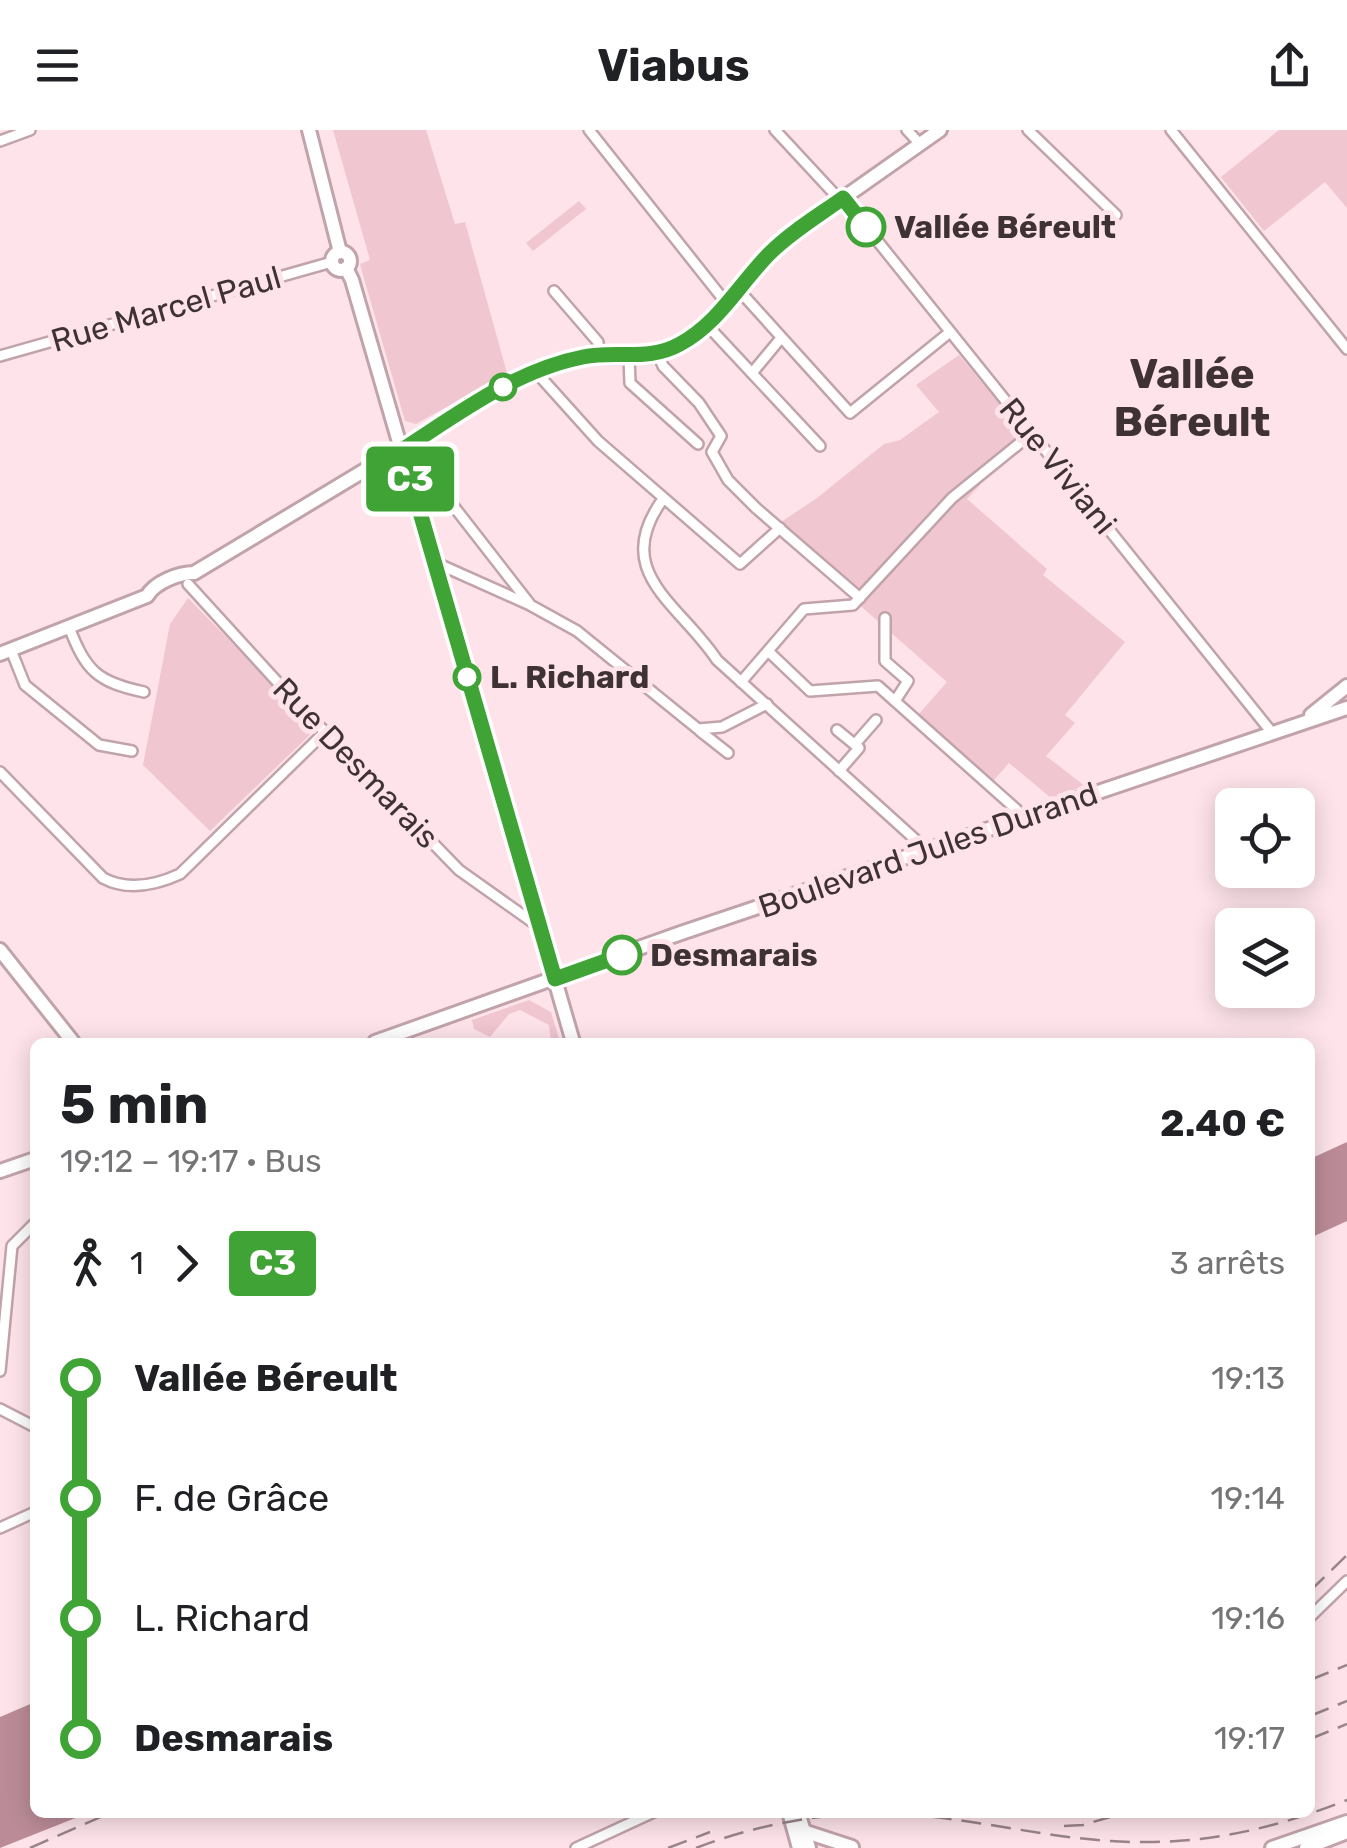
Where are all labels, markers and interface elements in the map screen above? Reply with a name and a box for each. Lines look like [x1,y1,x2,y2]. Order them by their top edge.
icon: menu [30,38,85,93]
icon: share [1262,38,1317,93]
text: Viabus [597,39,750,92]
marker: Vallée Béreult [847,208,885,246]
place label: Vallée Béreult [894,208,1116,246]
street label: Rue Marcel Paul [47,258,285,360]
district label: Vallée Béreult [1114,349,1270,447]
unlabelled marker [490,374,516,400]
street label: Rue Viviani [992,390,1124,542]
line badge: C3 [365,446,455,512]
text: C3 [386,458,434,500]
place label: L. Richard [490,658,649,696]
marker: L. Richard [454,664,480,690]
street label: Rue Desmarais [265,670,447,856]
street label: Boulevard Jules Durand [753,774,1103,926]
map controls [1215,788,1315,1008]
button: locate [1215,788,1315,888]
button: layers [1215,908,1315,1008]
marker: Desmarais [603,936,641,974]
place label: Desmarais [650,936,818,974]
text: 5 min [60,1072,209,1137]
text: 2.40 € [1160,1100,1285,1146]
text: 19:12 – 19:17 · Bus [60,1142,322,1180]
icon: walk [60,1236,115,1291]
icon: forward [159,1236,214,1291]
text: C3 [249,1242,296,1284]
text: 1 [130,1244,144,1282]
text: 3 arrêts [1170,1244,1285,1282]
text: Vallée Béreult [134,1355,397,1401]
text: 19:13 [1211,1359,1285,1397]
text: F. de Grâce [134,1475,329,1521]
text: 19:14 [1211,1479,1285,1517]
text: L. Richard [134,1595,310,1641]
text: 19:16 [1211,1599,1285,1637]
text: Desmarais [134,1715,333,1761]
text: 19:17 [1214,1719,1285,1757]

